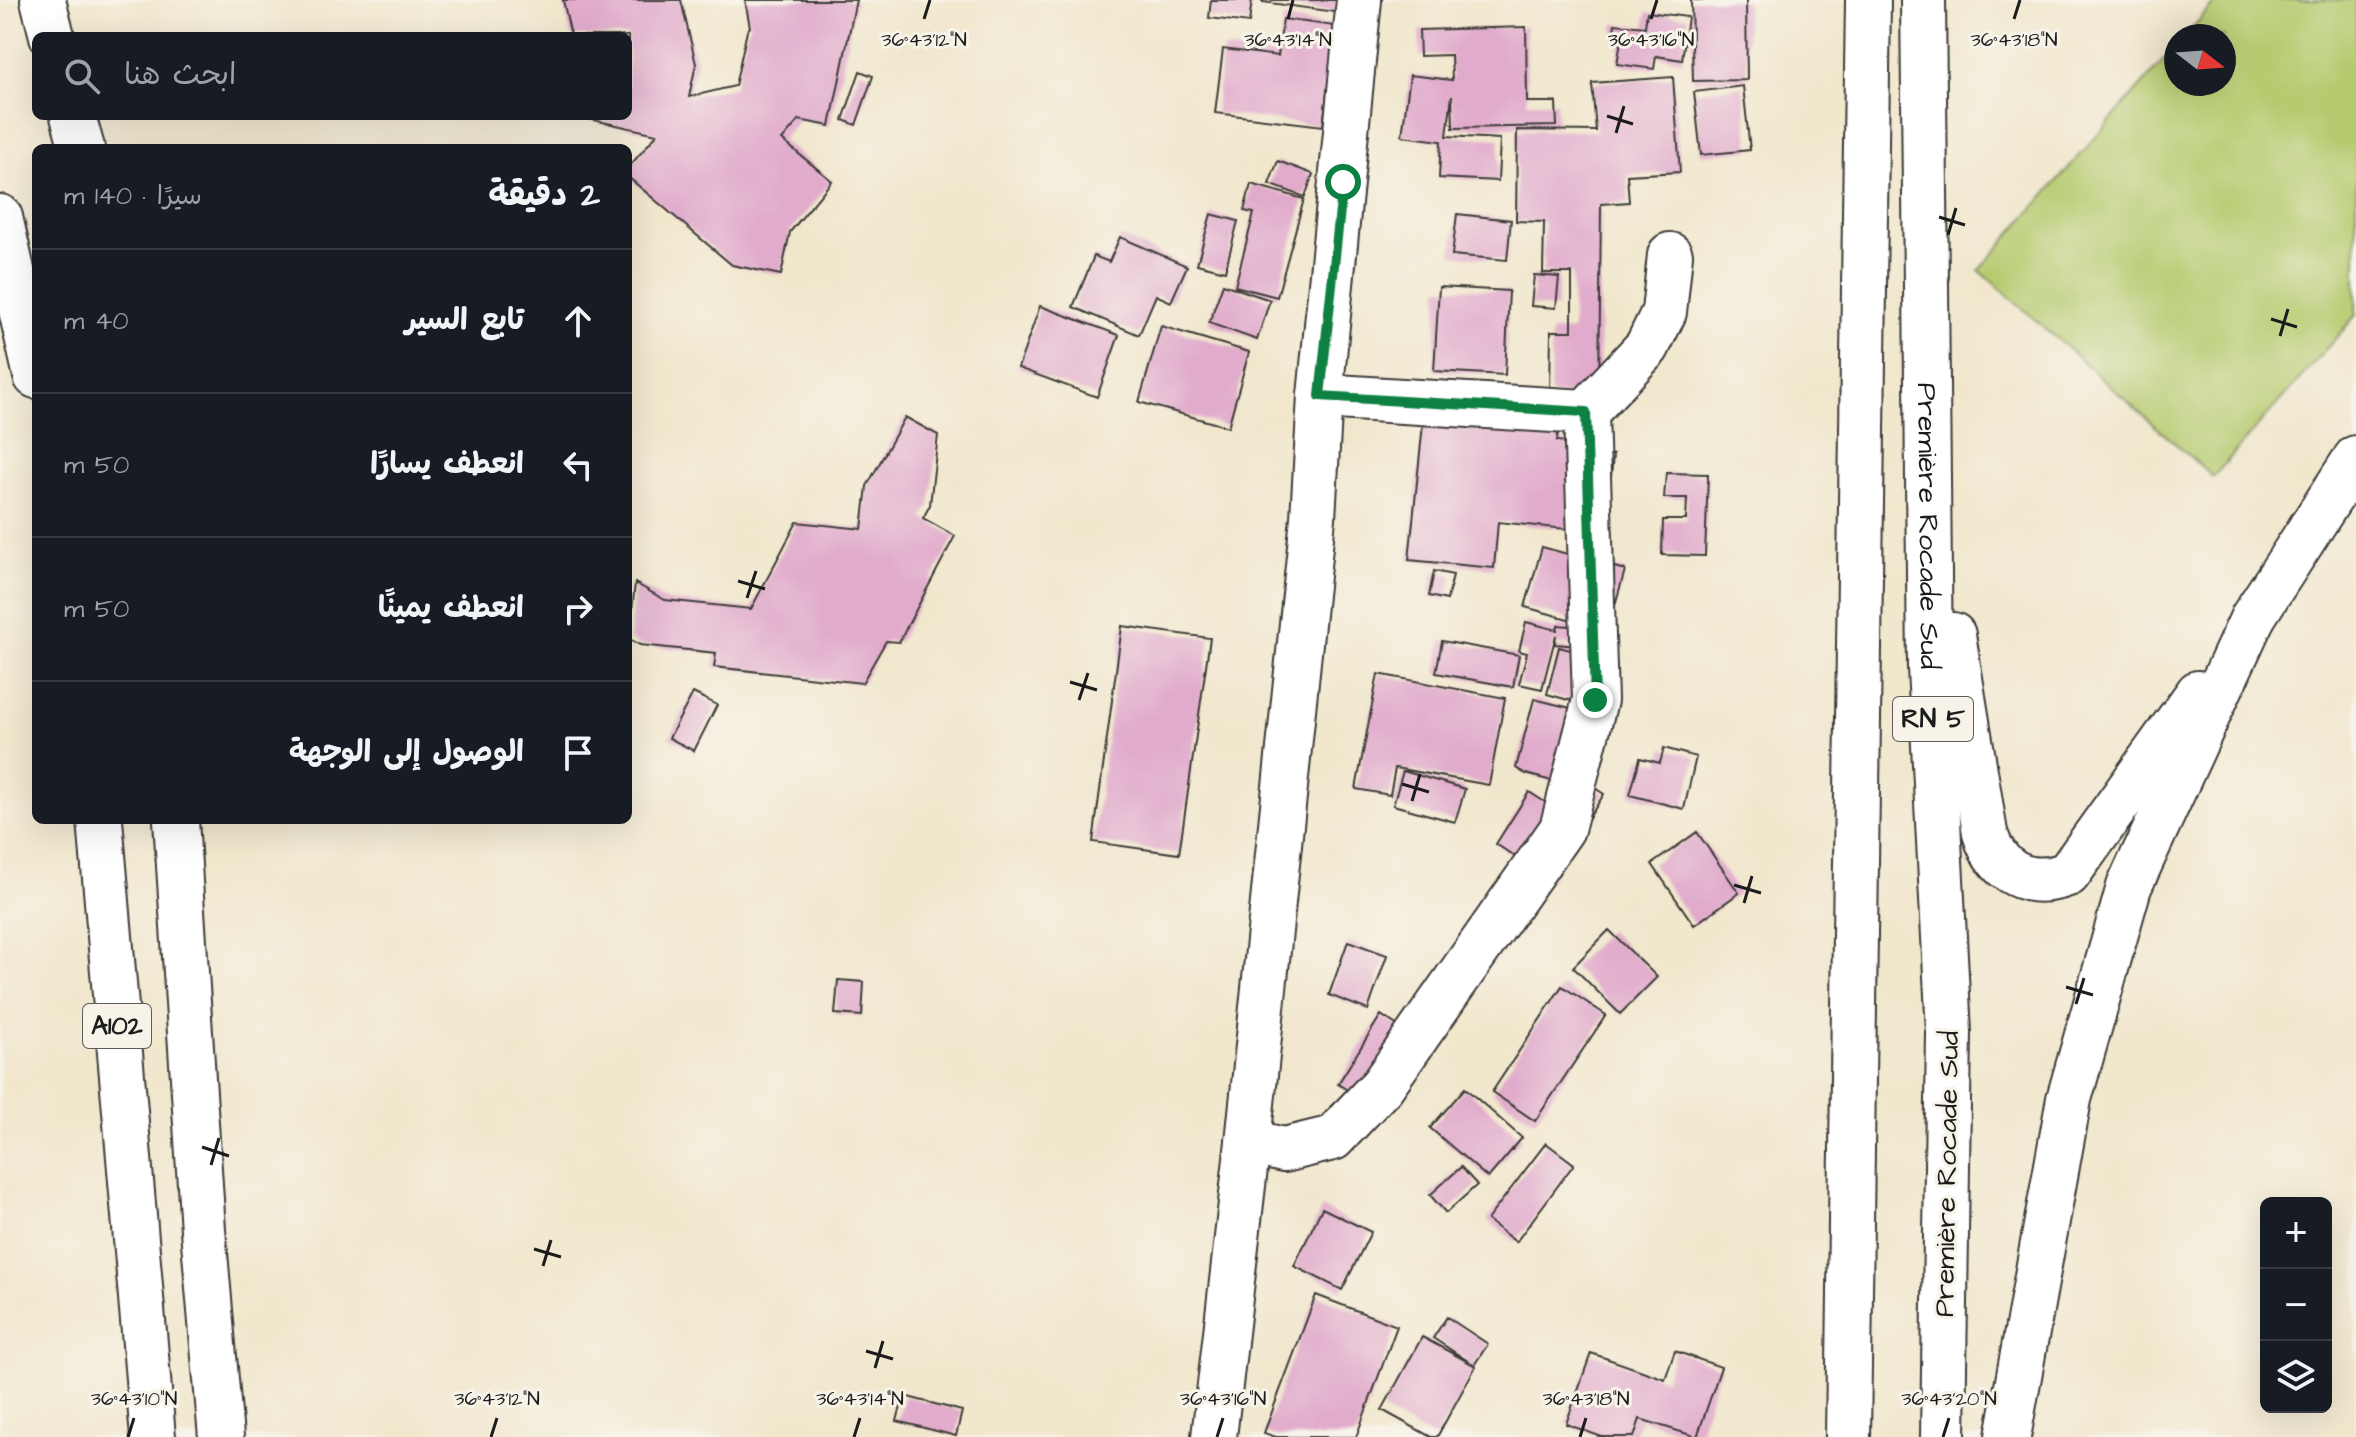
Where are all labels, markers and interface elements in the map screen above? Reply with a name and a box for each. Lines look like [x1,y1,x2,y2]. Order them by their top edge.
north arrow [2164,24,2236,96]
text: 36°43'12"N [881,26,967,54]
text: 36°43'14"N [1244,26,1332,54]
text: 36°43'16"N [1608,26,1694,54]
text: 36°43'18"N [1971,26,2057,54]
search box [32,32,632,120]
icon: search [60,54,104,98]
text: ابحث هنا [124,54,236,96]
route start [1325,164,1361,200]
text: 2 دقيقة [488,171,600,219]
text: سيرًا · 140 m [64,178,202,214]
text: تابع السير [405,299,524,341]
icon: ahead [556,299,600,343]
text: 40 m [64,303,129,339]
street label: Première Rocade Sud [1908,383,1950,669]
text: انعطف يسارًا [370,443,524,485]
icon: left [556,443,600,487]
text: 50 m [64,447,129,483]
text: انعطف يمينًا [378,587,524,629]
icon: right [556,587,600,631]
text: 50 m [64,591,129,627]
route end [1577,682,1613,718]
road number: RN 5 [1893,697,1973,741]
text: الوصول إلى الوجهة [289,731,524,773]
icon: arrive [556,731,600,775]
road number: A102 [83,1004,151,1048]
street label: Première Rocade Sud [1925,1030,1969,1318]
map controls [2260,1197,2332,1413]
button: + [2260,1197,2332,1269]
button: − [2260,1269,2332,1341]
button: layers [2260,1341,2332,1413]
text: 36°43'10"N [91,1385,177,1413]
text: 36°43'12"N [454,1385,540,1413]
text: 36°43'14"N [816,1385,904,1413]
text: 36°43'16"N [1180,1385,1266,1413]
text: 36°43'18"N [1543,1385,1629,1413]
text: 36°43'20"N [1901,1385,1997,1413]

